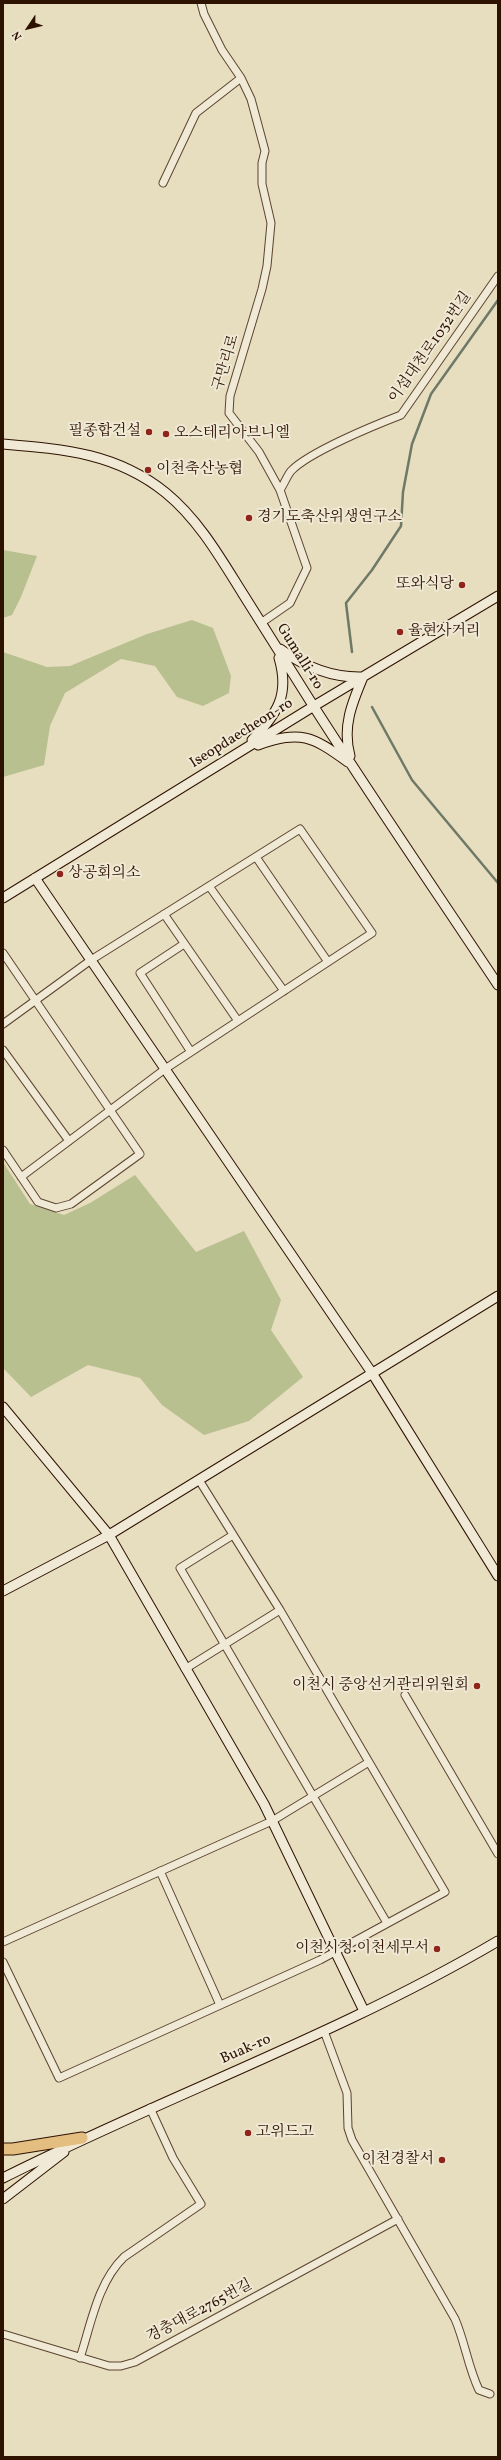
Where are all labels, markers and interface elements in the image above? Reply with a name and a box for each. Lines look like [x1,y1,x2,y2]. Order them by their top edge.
north arrow [8,8,48,48]
text: N [9,28,26,43]
street label: 이섭대천로1032번길 [386,289,476,407]
street label: 구만리로 [210,333,244,393]
place label: 필종합건설 [69,423,141,441]
place label: 오스테리아브니엘 [174,425,290,443]
marker: 필종합건설 [144,427,154,437]
marker: 오스테리아브니엘 [161,429,171,439]
place label: 이천축산농협 [156,461,243,479]
marker: 이천축산농협 [143,465,153,475]
place label: 경기도축산위생연구소 [257,509,402,527]
marker: 경기도축산위생연구소 [244,513,254,523]
place label: 또와식당 [396,576,454,594]
marker: 또와식당 [457,580,467,590]
street label: Gumalli-ro [272,621,326,693]
place label: 율현사거리 [408,623,480,641]
marker: 율현사거리 [395,627,405,637]
street label: Iseopdaecheon-ro [187,695,297,773]
place label: 상공회의소 [68,865,140,883]
marker: 상공회의소 [55,869,65,879]
place label: 이천시 중앙선거관리위원회 [292,1677,469,1695]
marker: 이천시 중앙선거관리위원회 [472,1681,482,1691]
place label: 이천시청.이천세무서 [295,1940,429,1958]
marker: 이천시청.이천세무서 [432,1944,442,1954]
street label: Buak-ro [218,2031,274,2069]
place label: 고위드고 [256,2124,314,2142]
marker: 고위드고 [243,2128,253,2138]
place label: 이천경찰서 [362,2151,434,2169]
marker: 이천경찰서 [437,2155,447,2165]
street label: 경충대로2765번길 [144,2277,256,2347]

